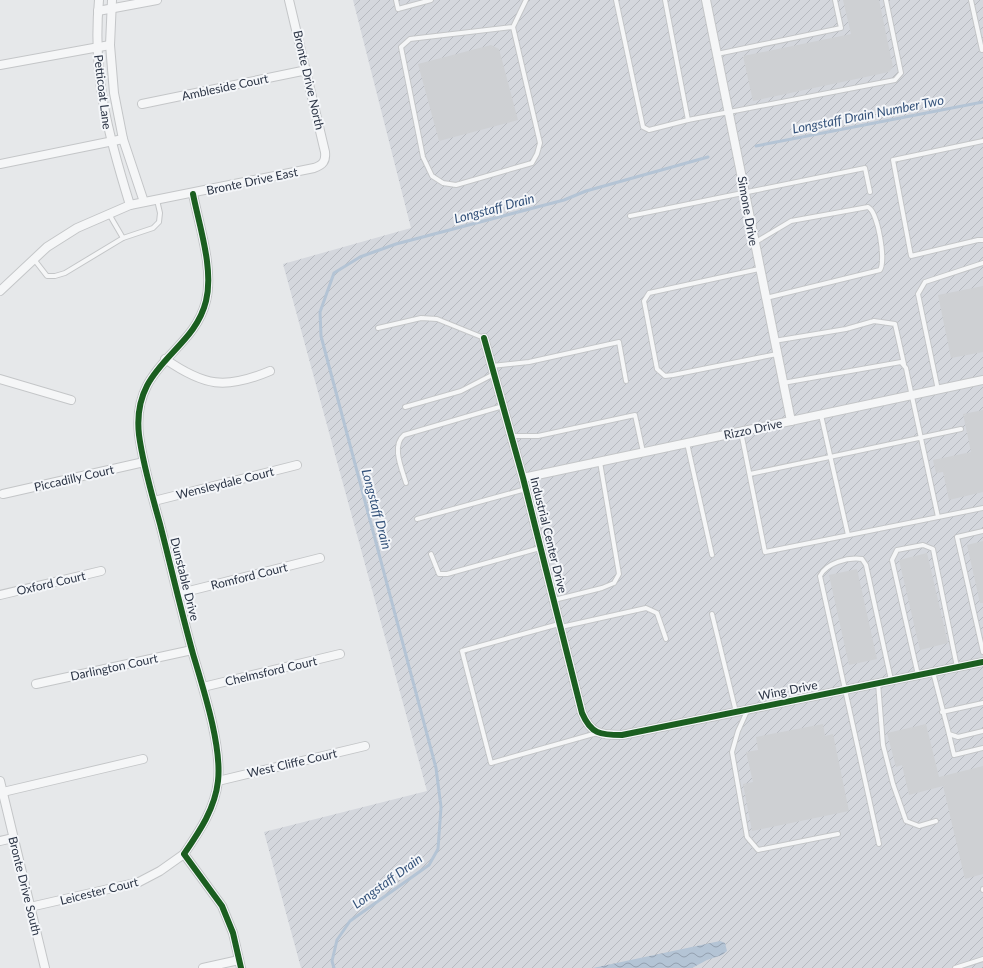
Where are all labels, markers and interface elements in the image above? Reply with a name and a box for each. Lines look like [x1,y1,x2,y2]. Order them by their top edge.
street label: Bronte Drive North [290,29,328,131]
street label: Petticoat Lane [91,54,115,130]
street label: Ambleside Court [180,70,270,103]
water label: Longstaff Drain Number Two [791,91,945,137]
street label: Bronte Drive East [205,164,300,198]
street label: Simone Drive [734,175,762,247]
water label: Longstaff Drain [452,190,536,226]
street label: Rizzo Drive [722,415,784,443]
street label: Piccadilly Court [33,461,116,494]
street label: Wensleydale Court [175,463,276,502]
water label: Longstaff Drain [359,467,395,551]
street label: Industrial Center Drive [527,475,571,595]
street label: Dunstable Drive [167,536,203,622]
street label: Romford Court [209,559,290,593]
street label: Oxford Court [15,568,88,598]
street label: Darlington Court [69,650,160,684]
street label: Chelmsford Court [224,653,319,689]
street label: Wing Drive [757,677,819,703]
street label: West Cliffe Court [246,745,339,781]
street label: Bronte Drive South [5,835,45,937]
water label: Longstaff Drain [349,850,425,912]
street label: Leicester Court [58,874,140,908]

